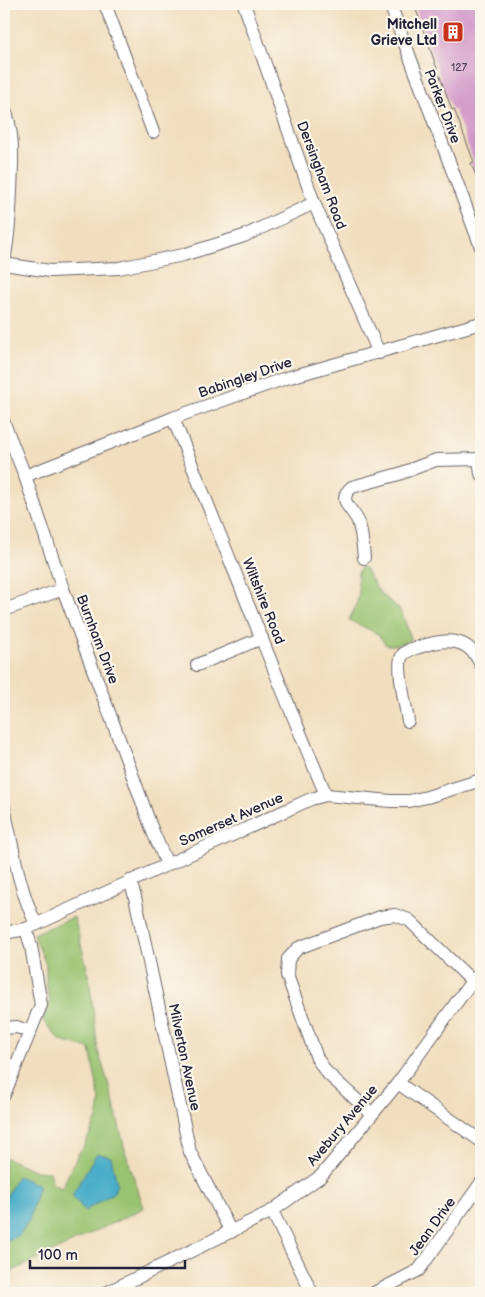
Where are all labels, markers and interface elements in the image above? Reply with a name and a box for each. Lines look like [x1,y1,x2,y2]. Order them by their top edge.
place label: Mitchell Grieve Ltd [371,16,437,49]
building icon: Mitchell Grieve Ltd [441,20,465,44]
house number: 127 [451,61,468,74]
street label: Parker Drive [421,67,464,146]
street label: Dersingham Road [293,119,350,232]
street label: Babingley Drive [196,353,294,401]
street label: Wiltshire Road [239,556,289,647]
street label: Burnham Drive [73,592,122,686]
street label: Somerset Avenue [177,789,286,850]
street label: Milverton Avenue [165,1002,204,1112]
street label: Avebury Avenue [304,1081,381,1169]
street label: Jean Drive [406,1194,459,1259]
scale bar [30,1237,185,1269]
text: 100 m [38,1246,78,1265]

